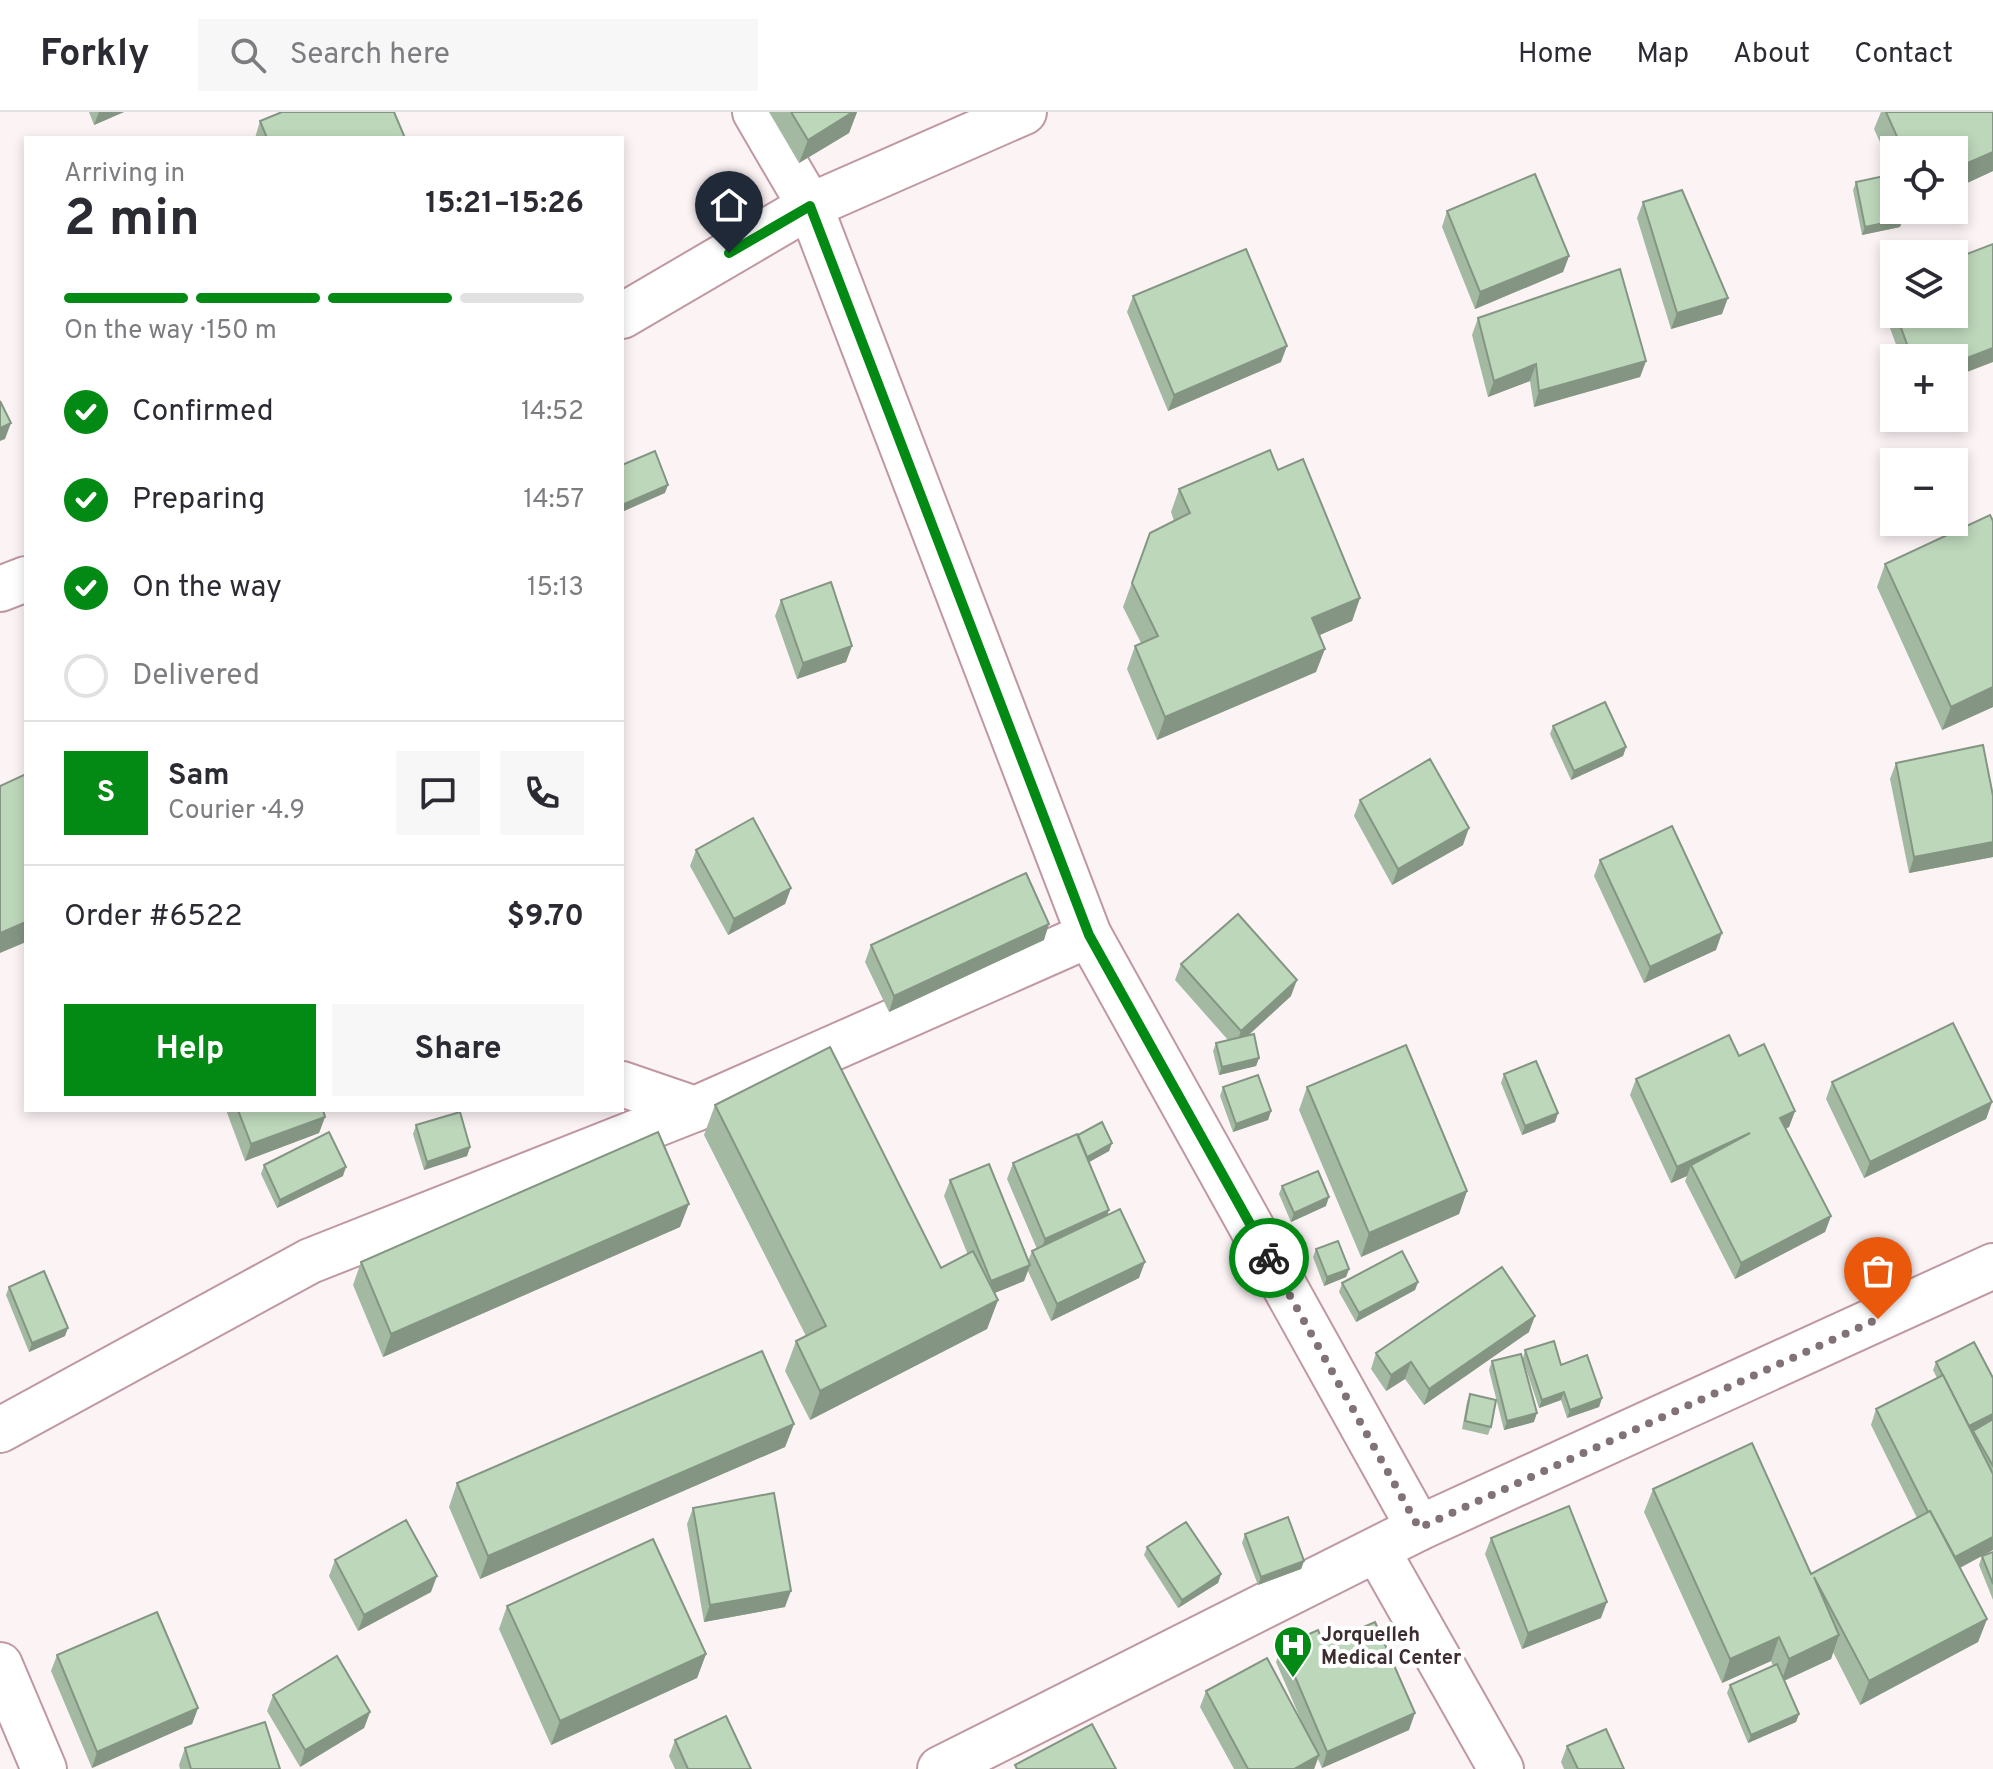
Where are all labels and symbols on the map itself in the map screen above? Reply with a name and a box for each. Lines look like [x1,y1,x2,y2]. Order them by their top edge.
pin [695,171,763,253]
courier [1229,1218,1309,1298]
pin [1844,1237,1912,1319]
place label: Jorquelleh Medical Center [1321,1623,1462,1672]
hospital icon: Jorquelleh Medical Center [1272,1624,1314,1679]

